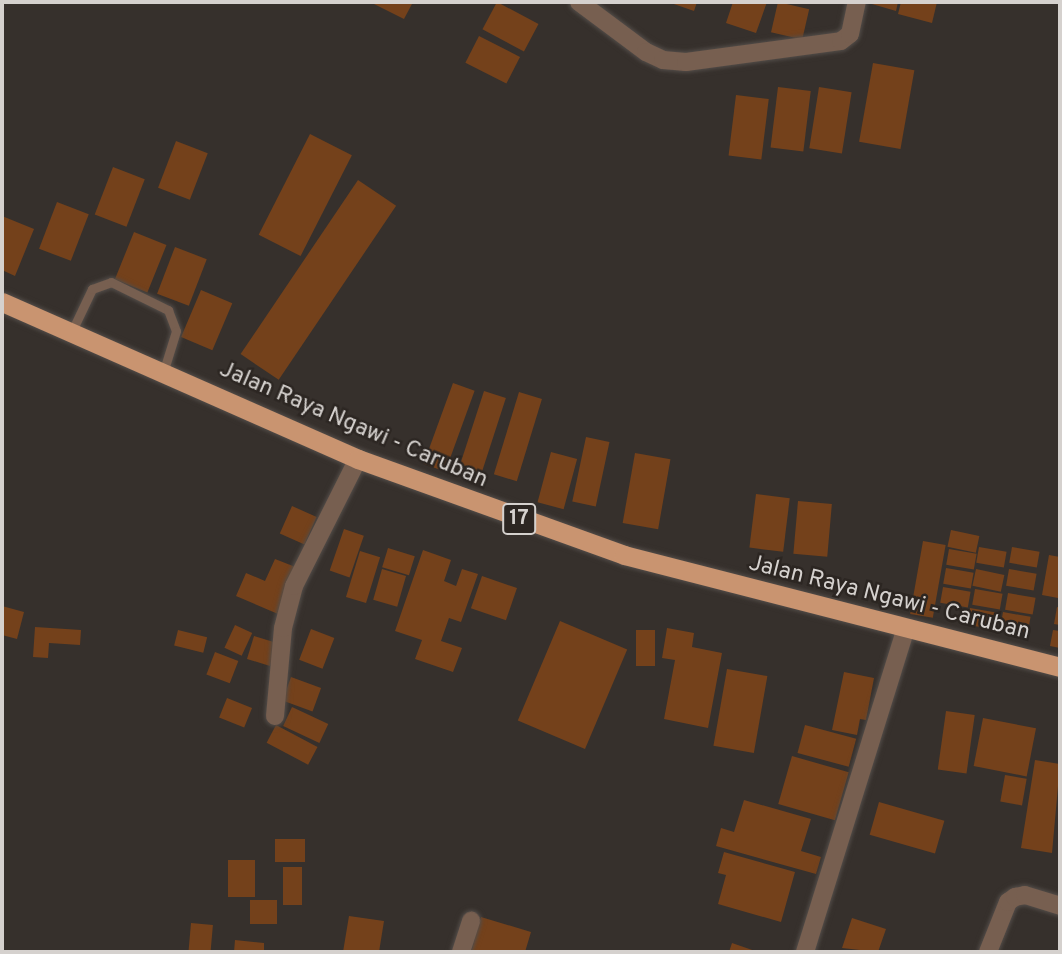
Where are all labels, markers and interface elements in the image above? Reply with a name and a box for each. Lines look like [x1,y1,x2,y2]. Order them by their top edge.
street label: Jalan Raya Ngawi - Caruban [215,357,491,495]
road number: 17 [502,502,536,536]
street label: Jalan Raya Ngawi - Caruban [746,551,1032,647]

